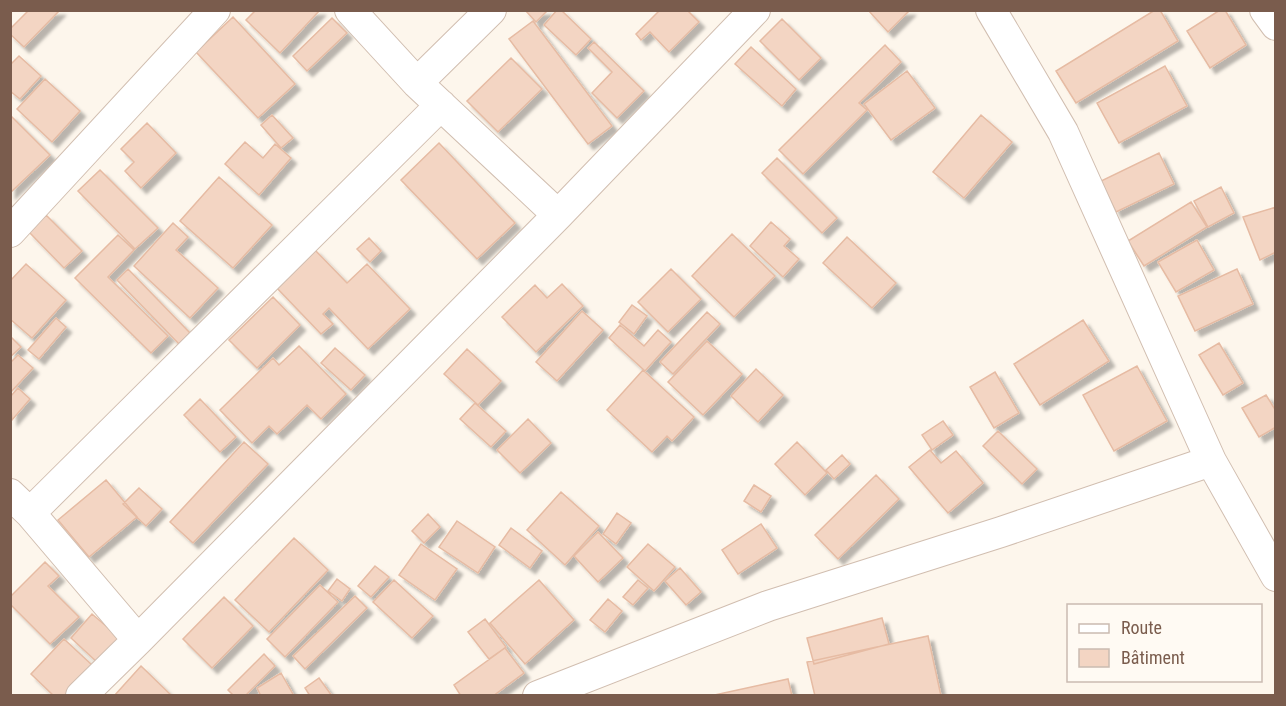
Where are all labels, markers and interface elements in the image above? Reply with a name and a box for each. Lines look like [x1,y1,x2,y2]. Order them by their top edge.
legend [1067,604,1262,682]
text: Route [1121,617,1162,638]
text: Bâtiment [1121,647,1185,668]

